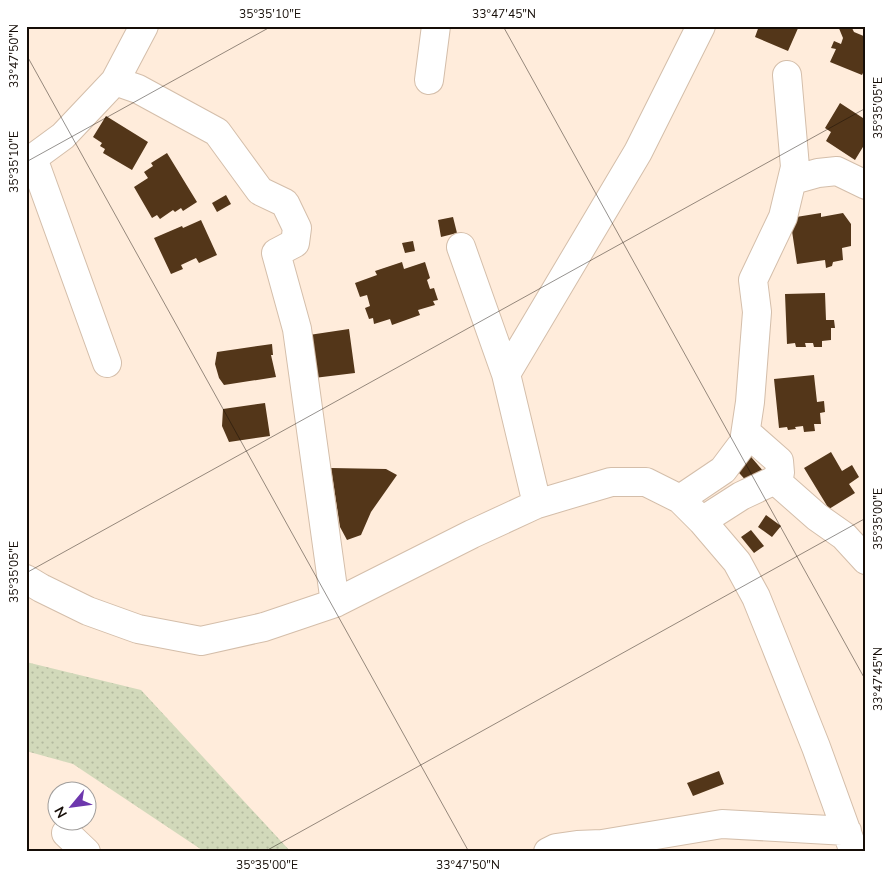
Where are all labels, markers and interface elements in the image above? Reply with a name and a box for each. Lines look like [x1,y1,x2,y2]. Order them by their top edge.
text: 35°35'10"E [239,6,301,22]
text: 33°47'45"N [472,6,536,22]
text: 33°47'50"N [6,24,22,88]
text: 35°35'05"E [870,77,886,139]
text: 35°35'10"E [6,131,22,193]
text: 35°35'00"E [870,488,886,550]
text: 35°35'05"E [6,541,22,603]
text: 33°47'45"N [870,647,886,711]
north arrow [48,780,98,830]
text: N [50,803,72,821]
text: 35°35'00"E [236,857,298,873]
text: 33°47'50"N [436,857,500,873]

